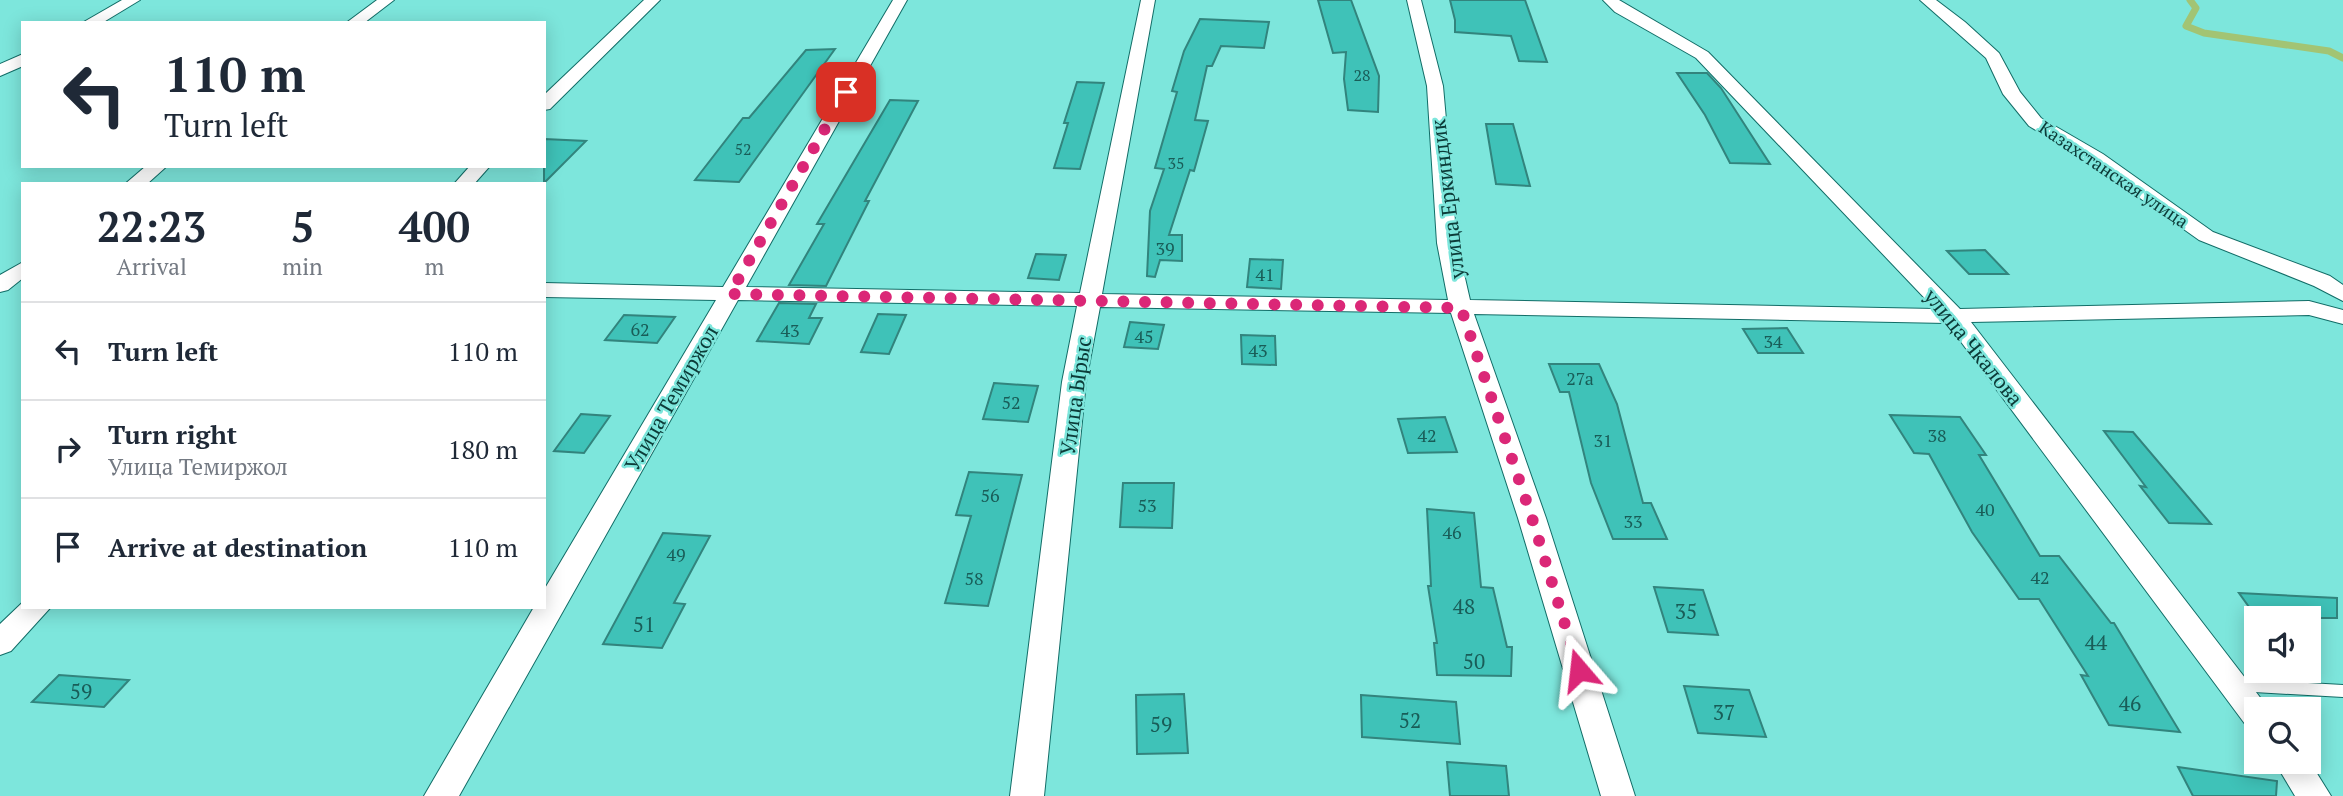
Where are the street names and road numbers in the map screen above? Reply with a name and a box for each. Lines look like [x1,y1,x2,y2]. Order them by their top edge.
street label: Казахстанская улица [2035,115,2193,233]
street label: улица Еркиндик [1423,117,1471,281]
street label: улица Чкалова [1917,282,2030,412]
street label: Улица Темиржол [618,320,724,476]
street label: Улица Ырыс [1053,335,1097,457]

